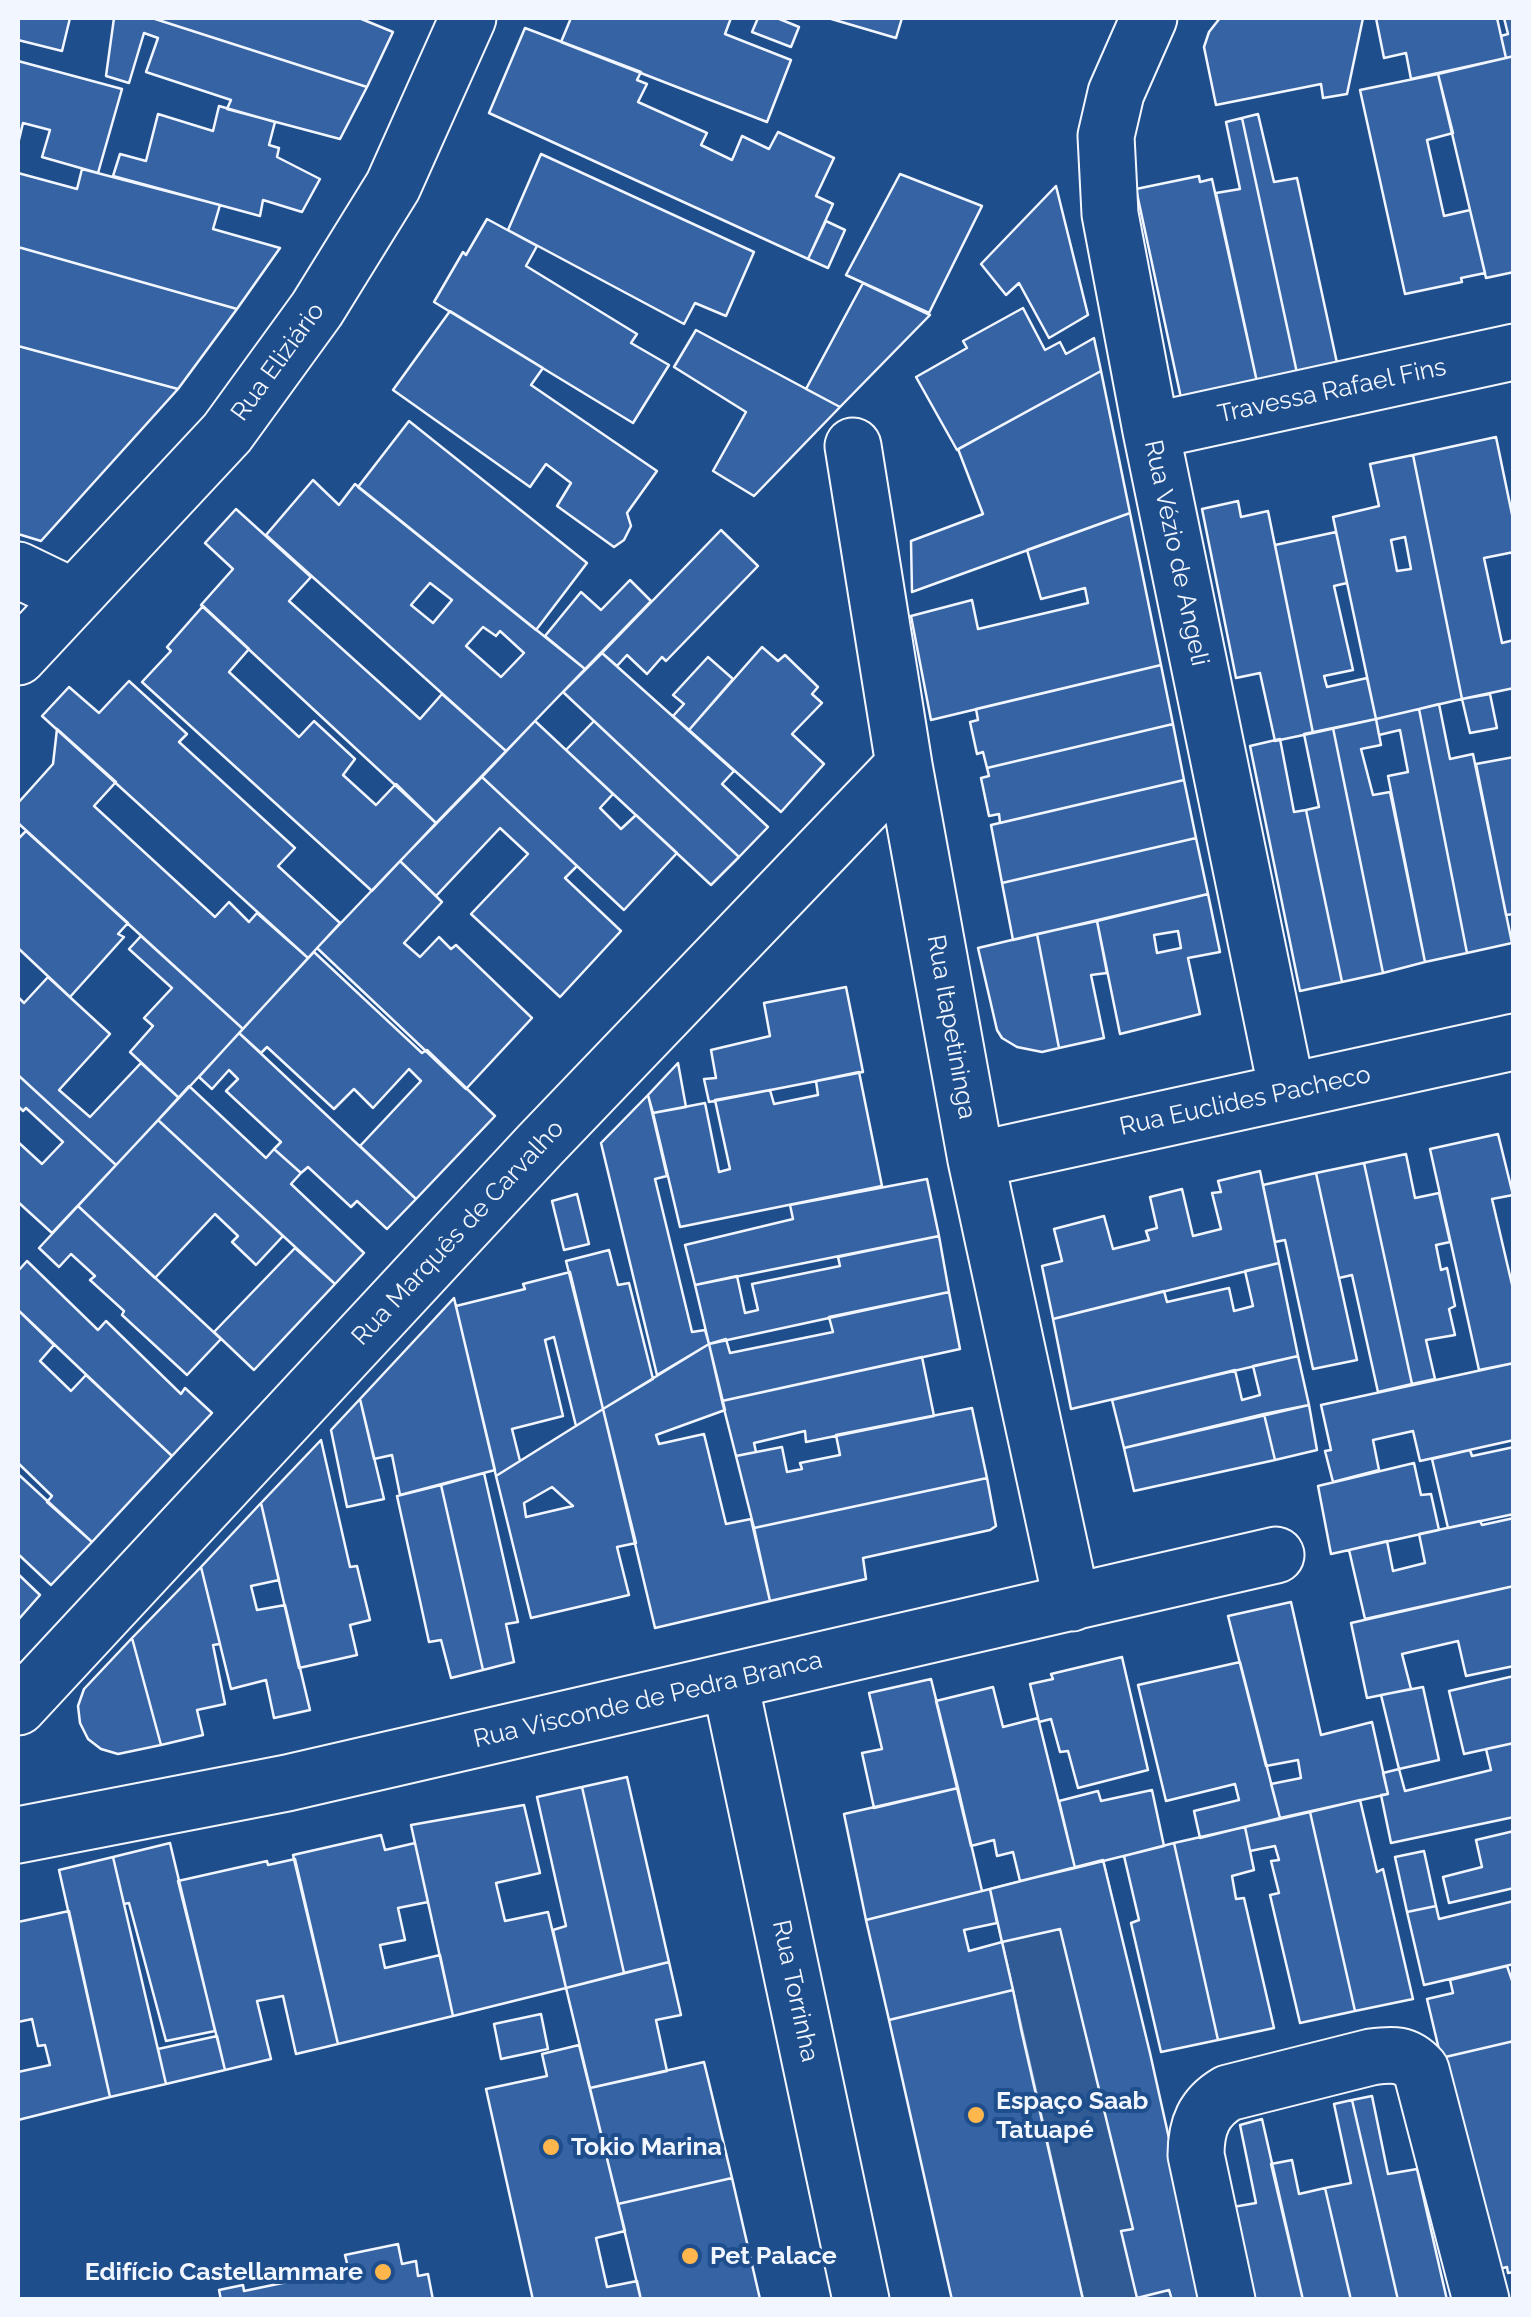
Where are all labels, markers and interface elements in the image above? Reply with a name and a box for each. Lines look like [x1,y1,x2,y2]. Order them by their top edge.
street label: Rua Eliziário [225,297,331,427]
street label: Travessa Rafael Fins [1215,352,1449,430]
street label: Rua Vézio de Angeli [1137,437,1215,669]
street label: Rua Itapetininga [920,933,982,1121]
street label: Rua Euclides Pacheco [1117,1060,1373,1142]
street label: Rua Marquês de Carvalho [346,1114,570,1352]
street label: Rua Visconde de Pedra Branca [471,1645,825,1755]
street label: Rua Torrinha [765,1917,825,2065]
place label: Espaço Saab Tatuapé [996,2086,1148,2145]
marker: Espaço Saab Tatuapé [965,2104,987,2126]
place label: Tokio Marina [571,2132,722,2162]
marker: Tokio Marina [540,2136,562,2158]
place label: Pet Palace [710,2241,837,2271]
marker: Pet Palace [679,2245,701,2267]
place label: Edifício Castellammare [85,2257,363,2287]
marker: Edifício Castellammare [372,2261,394,2283]

